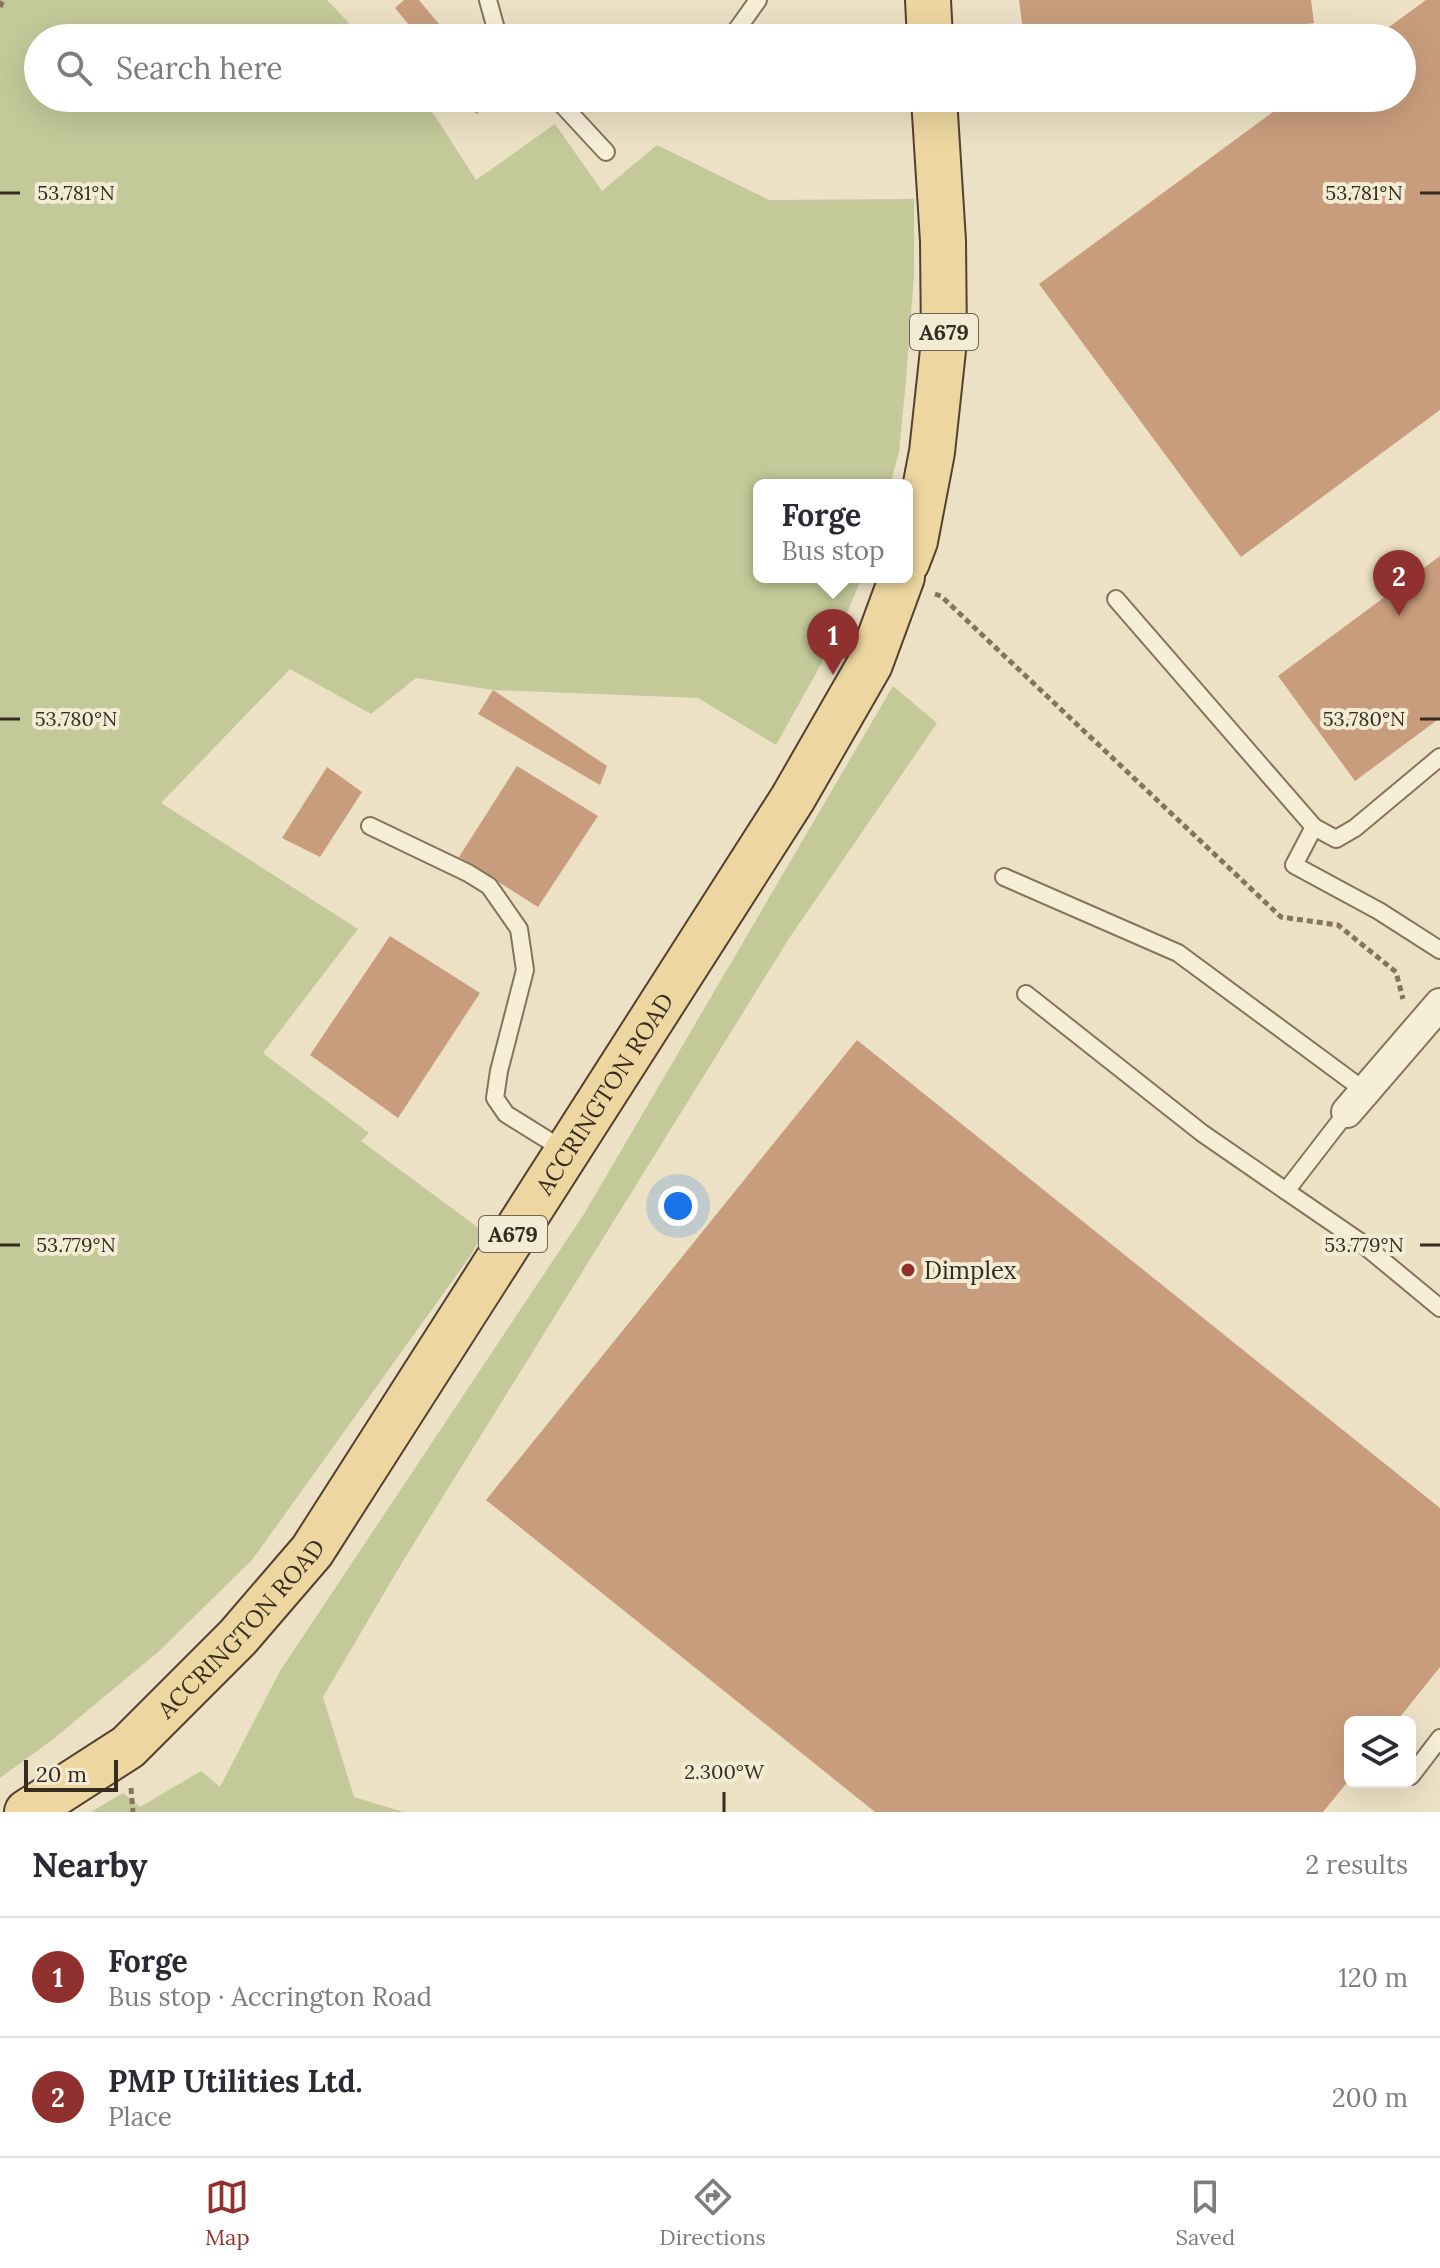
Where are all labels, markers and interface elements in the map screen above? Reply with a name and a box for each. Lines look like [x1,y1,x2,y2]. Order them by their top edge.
search box [24,24,1416,112]
icon: search [52,46,96,90]
text: Search here [116,49,283,87]
text: 53.781°N [37,180,115,205]
text: 53.781°N [1325,180,1403,205]
road number: A679 [910,314,978,350]
popup [753,479,913,583]
text: Forge [781,496,861,534]
text: Bus stop [781,534,885,567]
pin: 2 [1373,550,1425,616]
pin: 1 [807,609,859,675]
text: 53.780°N [35,706,117,731]
text: 53.780°N [1323,706,1405,731]
street label: ACCRINGTON ROAD [528,987,680,1201]
your location [658,1186,698,1226]
road number: A679 [479,1216,547,1252]
text: 53.779°N [36,1232,116,1257]
text: 53.779°N [1324,1232,1404,1257]
place label: Dimplex [924,1255,1017,1286]
marker: Dimplex [899,1261,917,1279]
street label: ACCRINGTON ROAD [150,1533,331,1725]
map controls [1344,1716,1416,1788]
button: layers [1344,1716,1416,1788]
scale bar [24,1756,118,1792]
text: 2.300°W [684,1759,765,1784]
text: 20 m [36,1760,87,1788]
text: Nearby [32,1843,148,1886]
text: 2 results [1305,1848,1408,1881]
text: Forge [108,1942,188,1980]
text: 1 [53,1961,63,1994]
text: 120 m [1338,1961,1408,1994]
text: Bus stop · Accrington Road [108,1980,432,2013]
text: PMP Utilities Ltd. [108,2062,363,2100]
text: 2 [51,2081,65,2114]
text: 200 m [1332,2081,1408,2114]
text: Place [108,2100,172,2133]
tab: Map [205,2175,250,2251]
tab: Directions [659,2175,766,2251]
tab: Saved [1176,2175,1235,2251]

